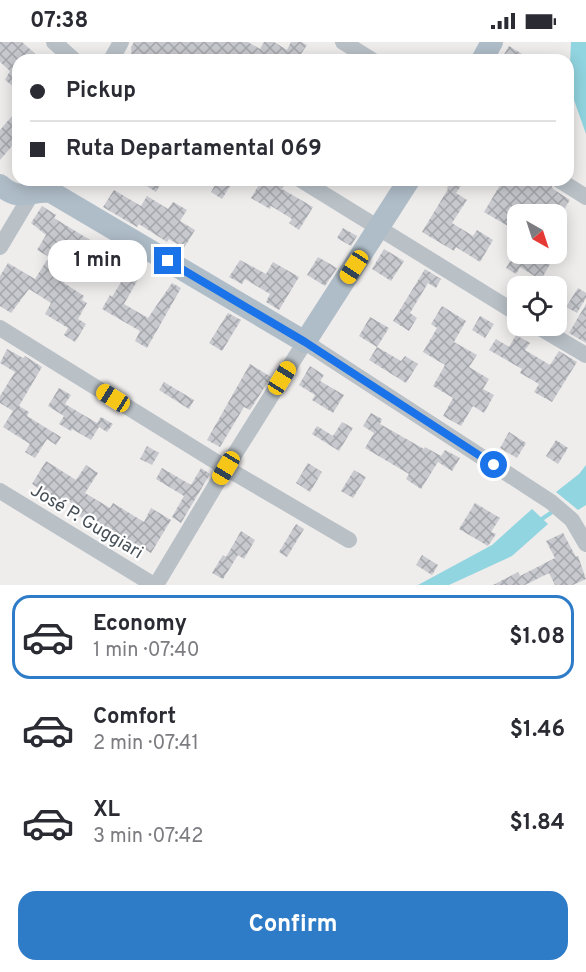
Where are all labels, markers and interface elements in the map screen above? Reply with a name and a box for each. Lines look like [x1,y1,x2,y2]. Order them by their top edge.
text: 07:38 [30,8,88,35]
text: Pickup [66,78,136,105]
text: Ruta Departamental 069 [66,136,322,163]
north arrow [507,204,567,264]
map controls [507,204,567,336]
callout: 1 min [48,240,147,282]
route end [154,247,181,274]
car [337,247,371,287]
text: 1 min [73,248,122,274]
button: locate [507,276,567,336]
car [265,358,299,398]
car [93,381,133,415]
car [209,448,243,488]
route start [480,451,507,478]
street label: José P. Guggiari [26,480,147,565]
icon: car [21,610,75,664]
text: Economy [93,611,187,638]
text: $1.08 [509,624,565,651]
text: 1 min · 07:40 [93,638,199,664]
icon: car [21,703,75,757]
text: Comfort [93,704,176,731]
text: $1.46 [510,717,565,744]
text: 2 min · 07:41 [93,731,199,757]
icon: car [21,796,75,850]
text: XL [93,797,120,824]
text: $1.84 [509,810,565,837]
text: 3 min · 07:42 [93,824,203,850]
button: Confirm [18,891,568,960]

